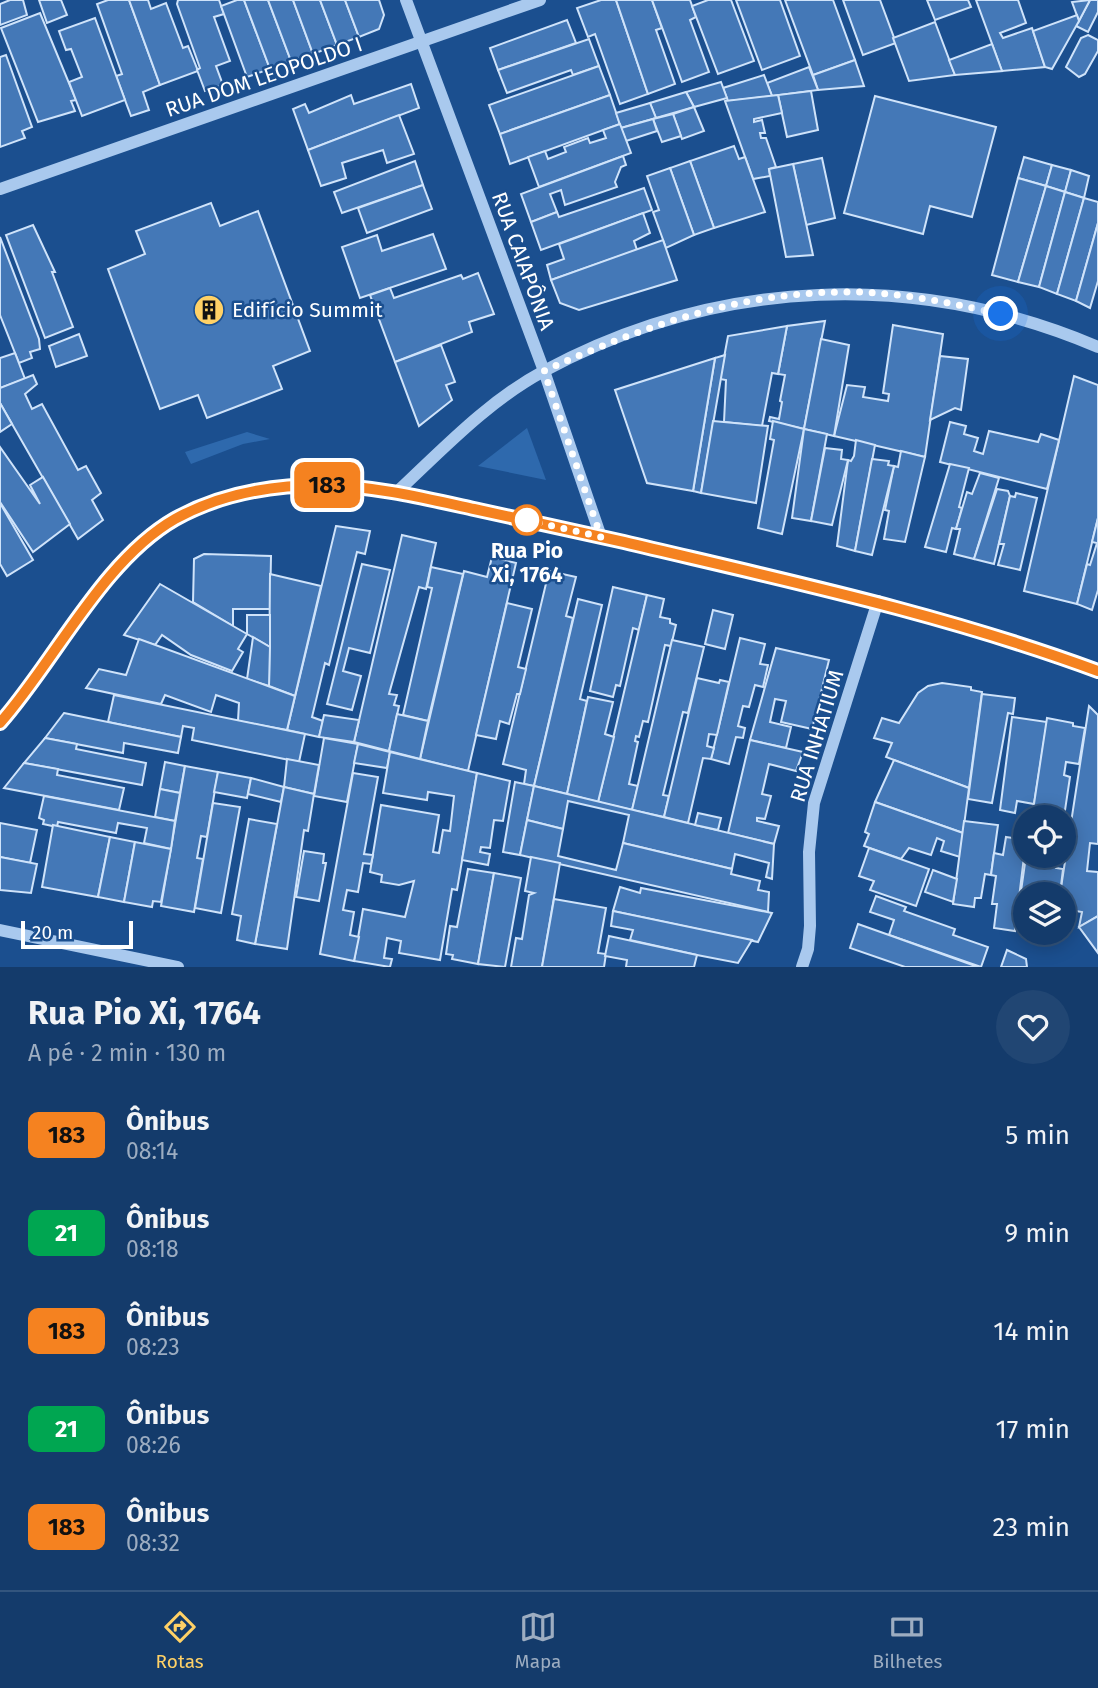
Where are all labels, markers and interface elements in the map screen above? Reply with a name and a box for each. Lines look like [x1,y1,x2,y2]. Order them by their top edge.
street label: RUA DOM LEOPOLDO I [162,31,366,123]
street label: RUA CAIAPÔNIA [486,188,560,334]
building icon: Edifício Summit [192,293,226,327]
your location [983,296,1018,331]
place label: Edifício Summit [232,297,383,323]
line badge: 183 [287,462,367,508]
text: 183 [308,471,346,499]
marker: Rua Pio Xi, 1764 [512,505,542,535]
place label: Rua Pio Xi, 1764 [490,538,563,588]
street label: RUA INHATIUM [785,667,849,805]
map controls [1013,805,1076,945]
button: locate [1013,805,1076,868]
button: layers [1013,882,1076,945]
scale bar [21,918,133,950]
text: 20 m [32,921,73,944]
button: heart [996,990,1070,1064]
text: Rua Pio Xi, 1764 [28,993,261,1033]
text: A pé · 2 min · 130 m [28,1039,226,1067]
text: Ônibus [126,1106,209,1137]
text: 5 min [1005,1120,1070,1151]
text: 183 [48,1121,85,1149]
text: 08:14 [126,1137,178,1165]
text: Ônibus [126,1204,209,1235]
text: 9 min [1005,1218,1070,1249]
text: 21 [55,1219,78,1247]
text: 08:18 [126,1235,179,1263]
text: Ônibus [126,1302,209,1333]
text: 14 min [993,1316,1070,1347]
text: 183 [48,1317,85,1345]
text: 08:23 [126,1333,180,1361]
text: Ônibus [126,1400,209,1431]
text: 17 min [995,1414,1070,1445]
text: 21 [55,1415,78,1443]
text: 08:26 [126,1431,181,1459]
text: Ônibus [126,1498,209,1529]
text: 23 min [993,1512,1070,1543]
text: 183 [48,1513,85,1541]
text: 08:32 [126,1529,180,1557]
tab: Rotas [156,1608,204,1673]
tab: Mapa [515,1608,561,1673]
tab: Bilhetes [873,1608,942,1673]

